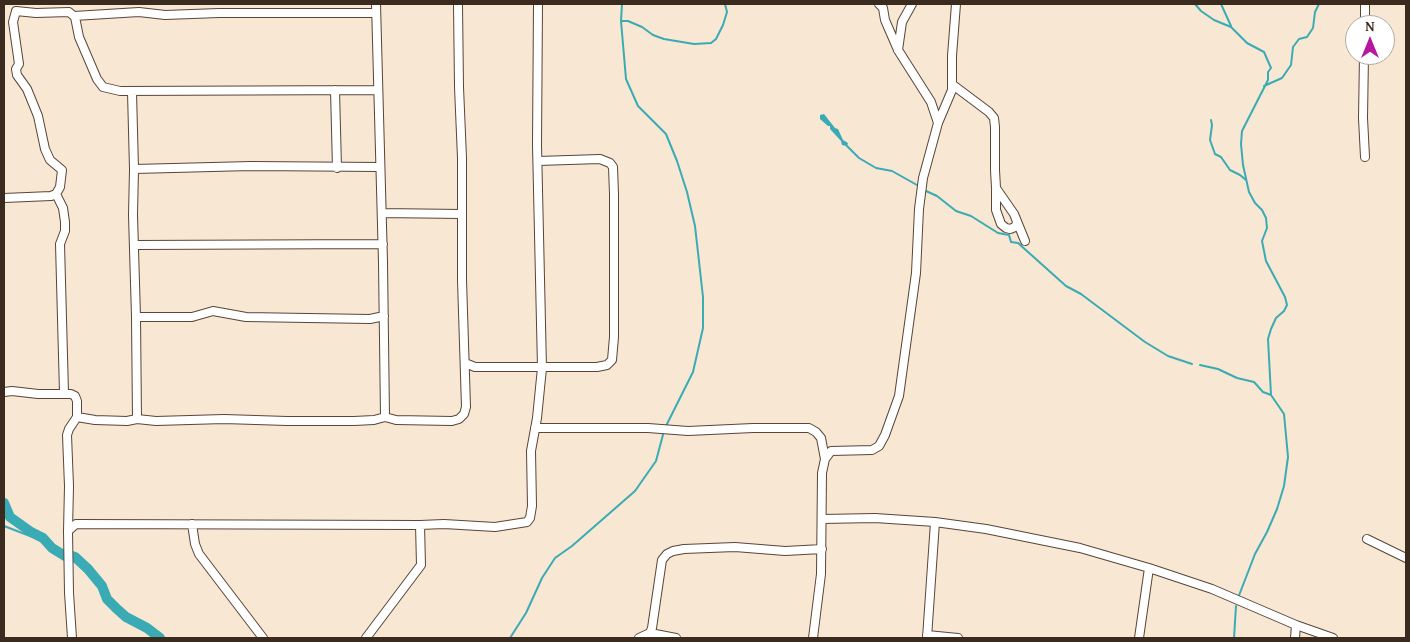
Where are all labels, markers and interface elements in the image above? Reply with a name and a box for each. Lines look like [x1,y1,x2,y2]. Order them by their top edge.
north arrow [1345,15,1395,65]
text: N [1365,16,1375,36]

